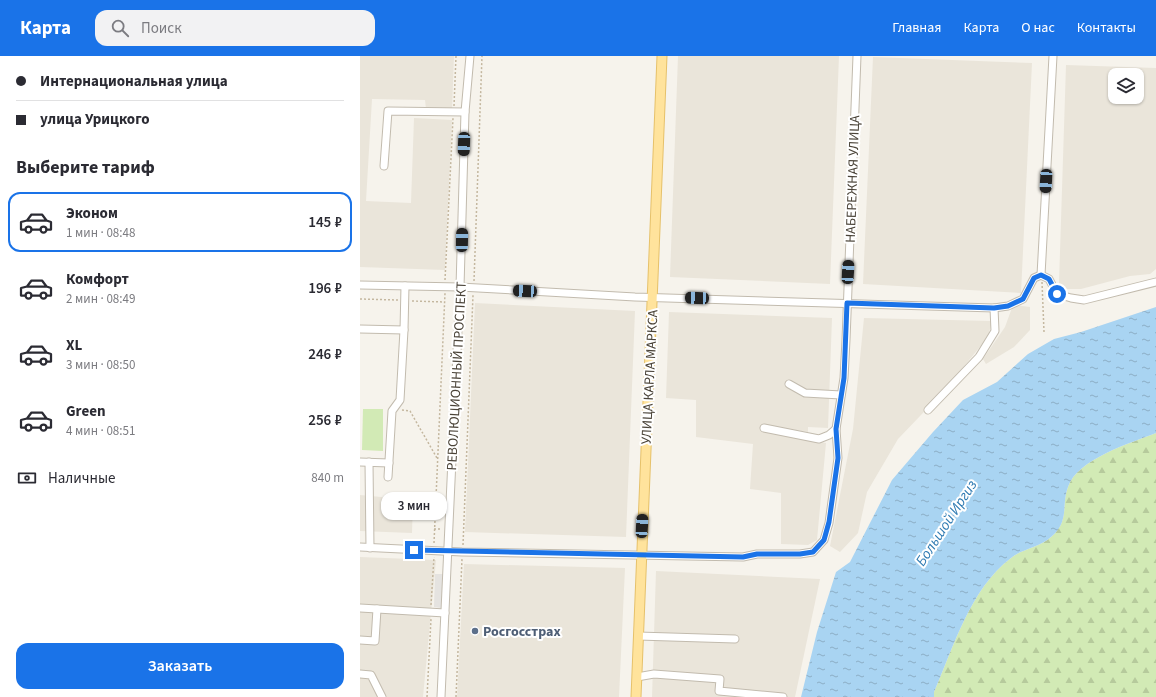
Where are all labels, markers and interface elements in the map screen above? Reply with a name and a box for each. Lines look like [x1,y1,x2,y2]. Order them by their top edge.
search box [95,10,375,46]
text: Карта [20,15,71,42]
icon: search [109,17,131,39]
text: Поиск [141,18,182,39]
text: Главная [892,18,941,38]
text: Карта [963,18,999,38]
text: О нас [1021,18,1055,38]
text: Контакты [1077,18,1136,38]
map controls [1108,68,1144,104]
button: layers [1108,68,1144,104]
text: Интернациональная улица [40,71,228,92]
text: улица Урицкого [40,109,149,130]
street label: НАБЕРЕЖНАЯ УЛИЦА [841,114,865,243]
car [458,132,470,156]
text: Выберите тариф [16,155,155,180]
car [1039,169,1053,193]
text: Эконом [66,203,118,224]
icon: car [18,204,54,240]
text: 145 ₽ [308,212,342,233]
text: 1 мин · 08:48 [66,224,135,242]
car [456,228,468,252]
car [841,260,855,284]
text: Комфорт [66,269,129,290]
icon: car [18,270,54,306]
text: 196 ₽ [308,278,342,299]
street label: РЕВОЛЮЦИОННЫЙ ПРОСПЕКТ [442,281,472,471]
car [513,284,537,298]
route start [1048,285,1066,303]
text: 2 мин · 08:49 [66,290,135,308]
car [685,292,709,304]
street label: УЛИЦА КАРЛА МАРКСА [636,309,664,445]
text: XL [66,335,82,356]
icon: car [18,336,54,372]
text: 246 ₽ [308,344,342,365]
text: 3 мин · 08:50 [66,356,135,374]
text: Green [66,401,106,422]
icon: car [18,402,54,438]
text: 256 ₽ [308,410,342,431]
text: 4 мин · 08:51 [66,422,135,440]
icon: cash [16,467,38,489]
text: Наличные [48,468,115,489]
text: 840 m [311,469,344,487]
water label: Большой Иргиз [911,476,982,570]
callout: 3 мин [381,492,447,520]
text: 3 мин [398,497,430,515]
car [635,514,649,538]
route end [405,541,423,559]
place label: Росгосстрах [483,622,561,642]
marker: Росгосстрах [470,626,480,636]
button: Заказать [16,643,344,689]

